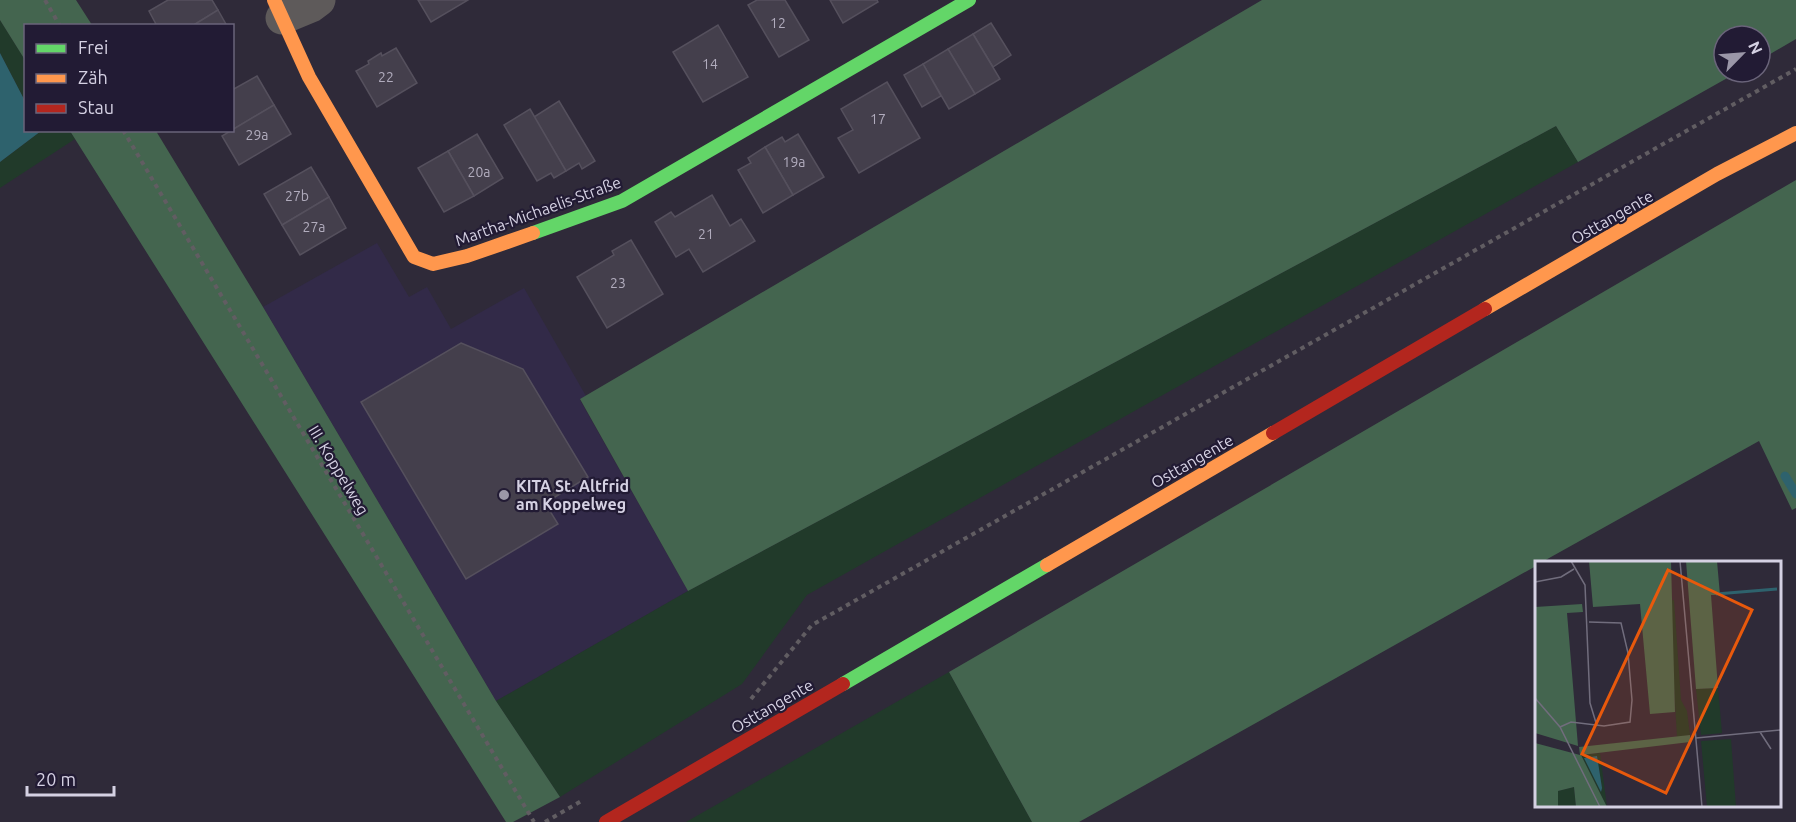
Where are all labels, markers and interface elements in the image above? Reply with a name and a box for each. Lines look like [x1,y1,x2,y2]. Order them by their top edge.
house number: 12 [770,15,786,31]
legend [24,24,234,132]
north arrow [1712,24,1772,84]
text: Frei [78,37,108,57]
text: N [1745,38,1766,57]
house number: 14 [702,56,718,72]
text: Zäh [78,67,108,87]
house number: 22 [378,69,394,85]
text: Stau [78,97,114,117]
house number: 17 [870,111,886,127]
house number: 29a [246,127,269,143]
house number: 19a [783,154,806,170]
house number: 20a [468,164,491,180]
street label: Martha-Michaelis-Straße [453,173,623,249]
street label: Osttangente [1568,186,1656,248]
house number: 27b [285,188,309,204]
house number: 27a [303,219,326,235]
house number: 21 [698,226,714,242]
house number: 23 [610,275,626,291]
street label: III. Koppelweg [305,422,373,518]
street label: Osttangente [1148,430,1236,492]
place label: KITA St. Altfrid am Koppelweg [516,477,629,513]
marker: KITA St. Altfrid am Koppelweg [497,488,511,502]
inset map [1535,561,1781,807]
street label: Osttangente [728,675,816,737]
scale bar [27,759,114,797]
text: 20 m [36,769,76,789]

